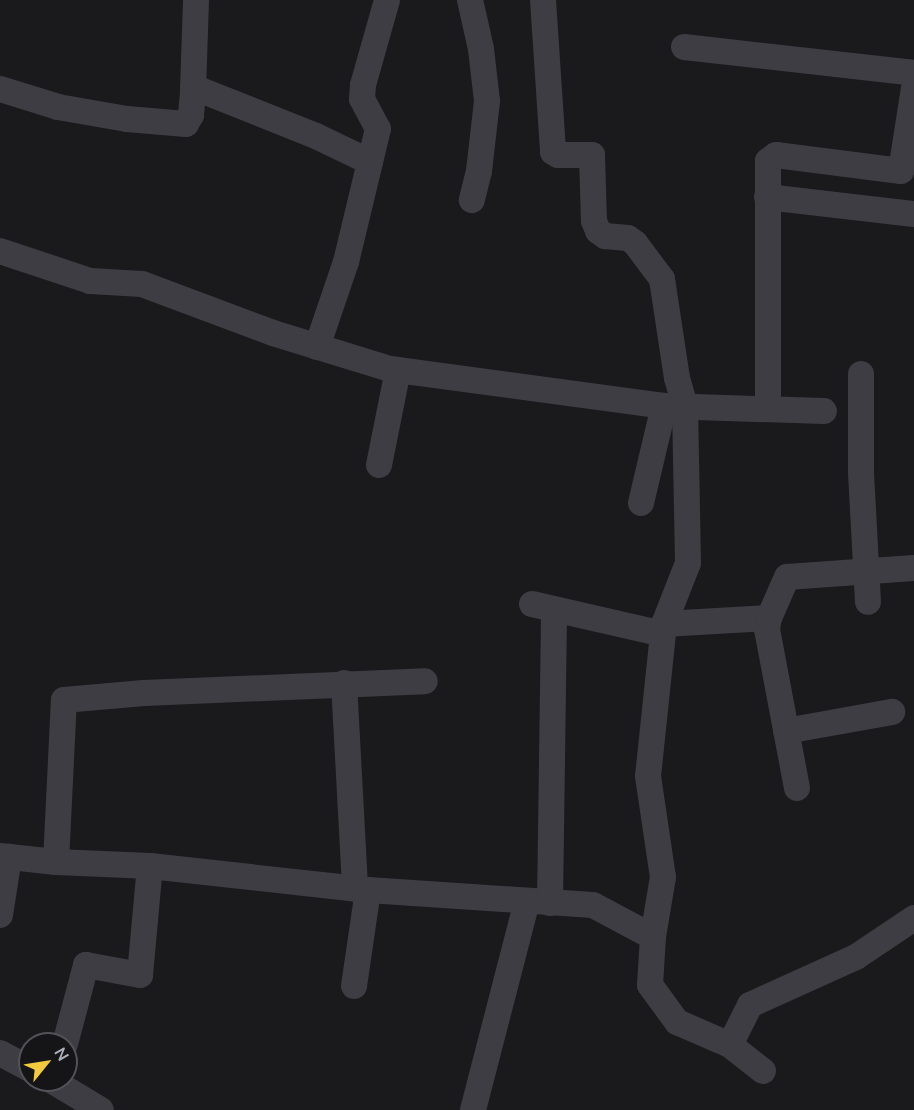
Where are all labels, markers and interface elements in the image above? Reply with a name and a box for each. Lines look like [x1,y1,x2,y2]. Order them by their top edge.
north arrow [18,1032,78,1092]
text: N [50,1044,74,1064]

